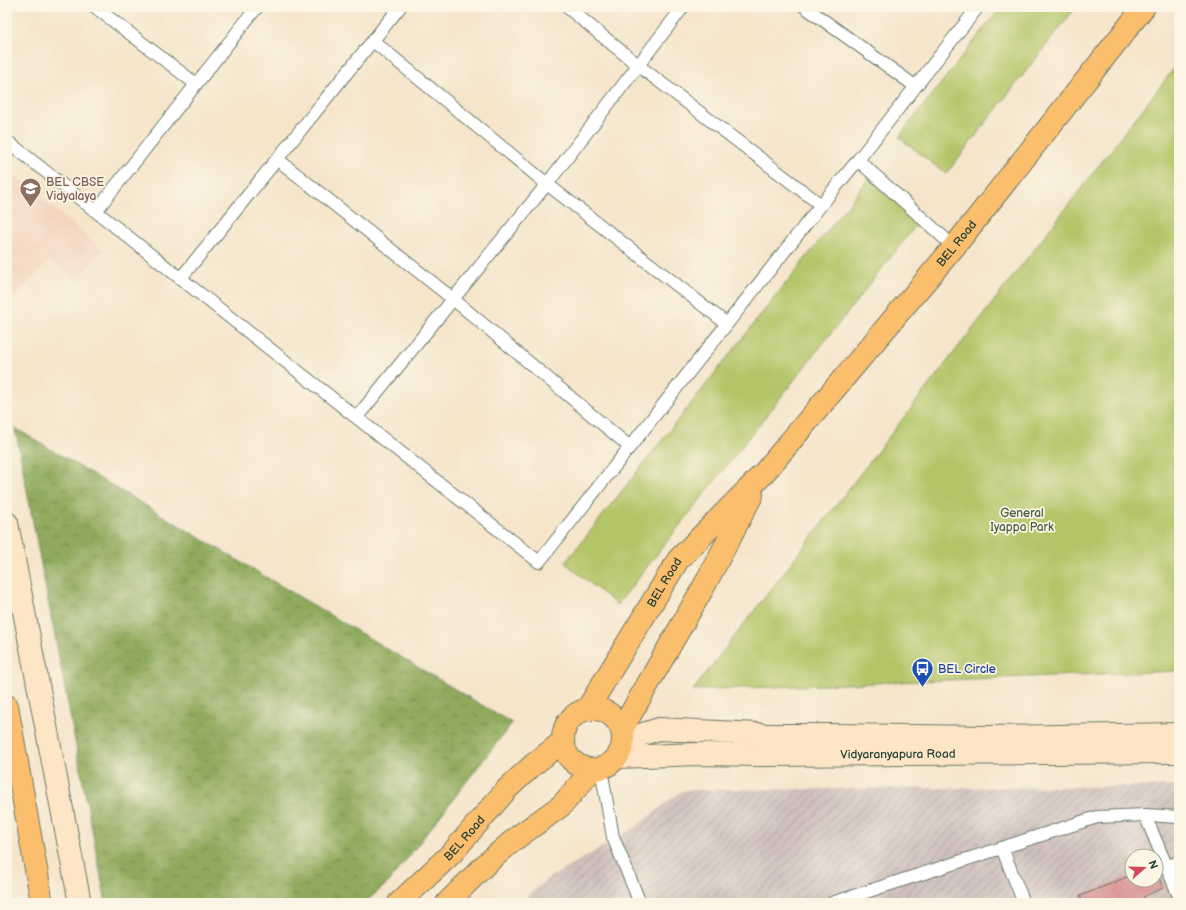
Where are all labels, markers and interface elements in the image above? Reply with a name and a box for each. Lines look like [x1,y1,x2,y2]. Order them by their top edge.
place label: BEL CBSE Vidyalaya [46,175,104,204]
school or university icon: BEL CBSE Vidyalaya [18,176,44,209]
street label: BEL Road [934,218,980,270]
park label: General Iyappa Park [990,506,1054,535]
street label: BEL Road [644,555,686,610]
bus stop icon: BEL Circle [910,656,936,689]
place label: BEL Circle [938,662,996,677]
street label: Vidyaranyapura Road [840,747,956,762]
street label: BEL Road [441,813,489,865]
north arrow [1124,848,1164,888]
text: N [1145,859,1160,871]

